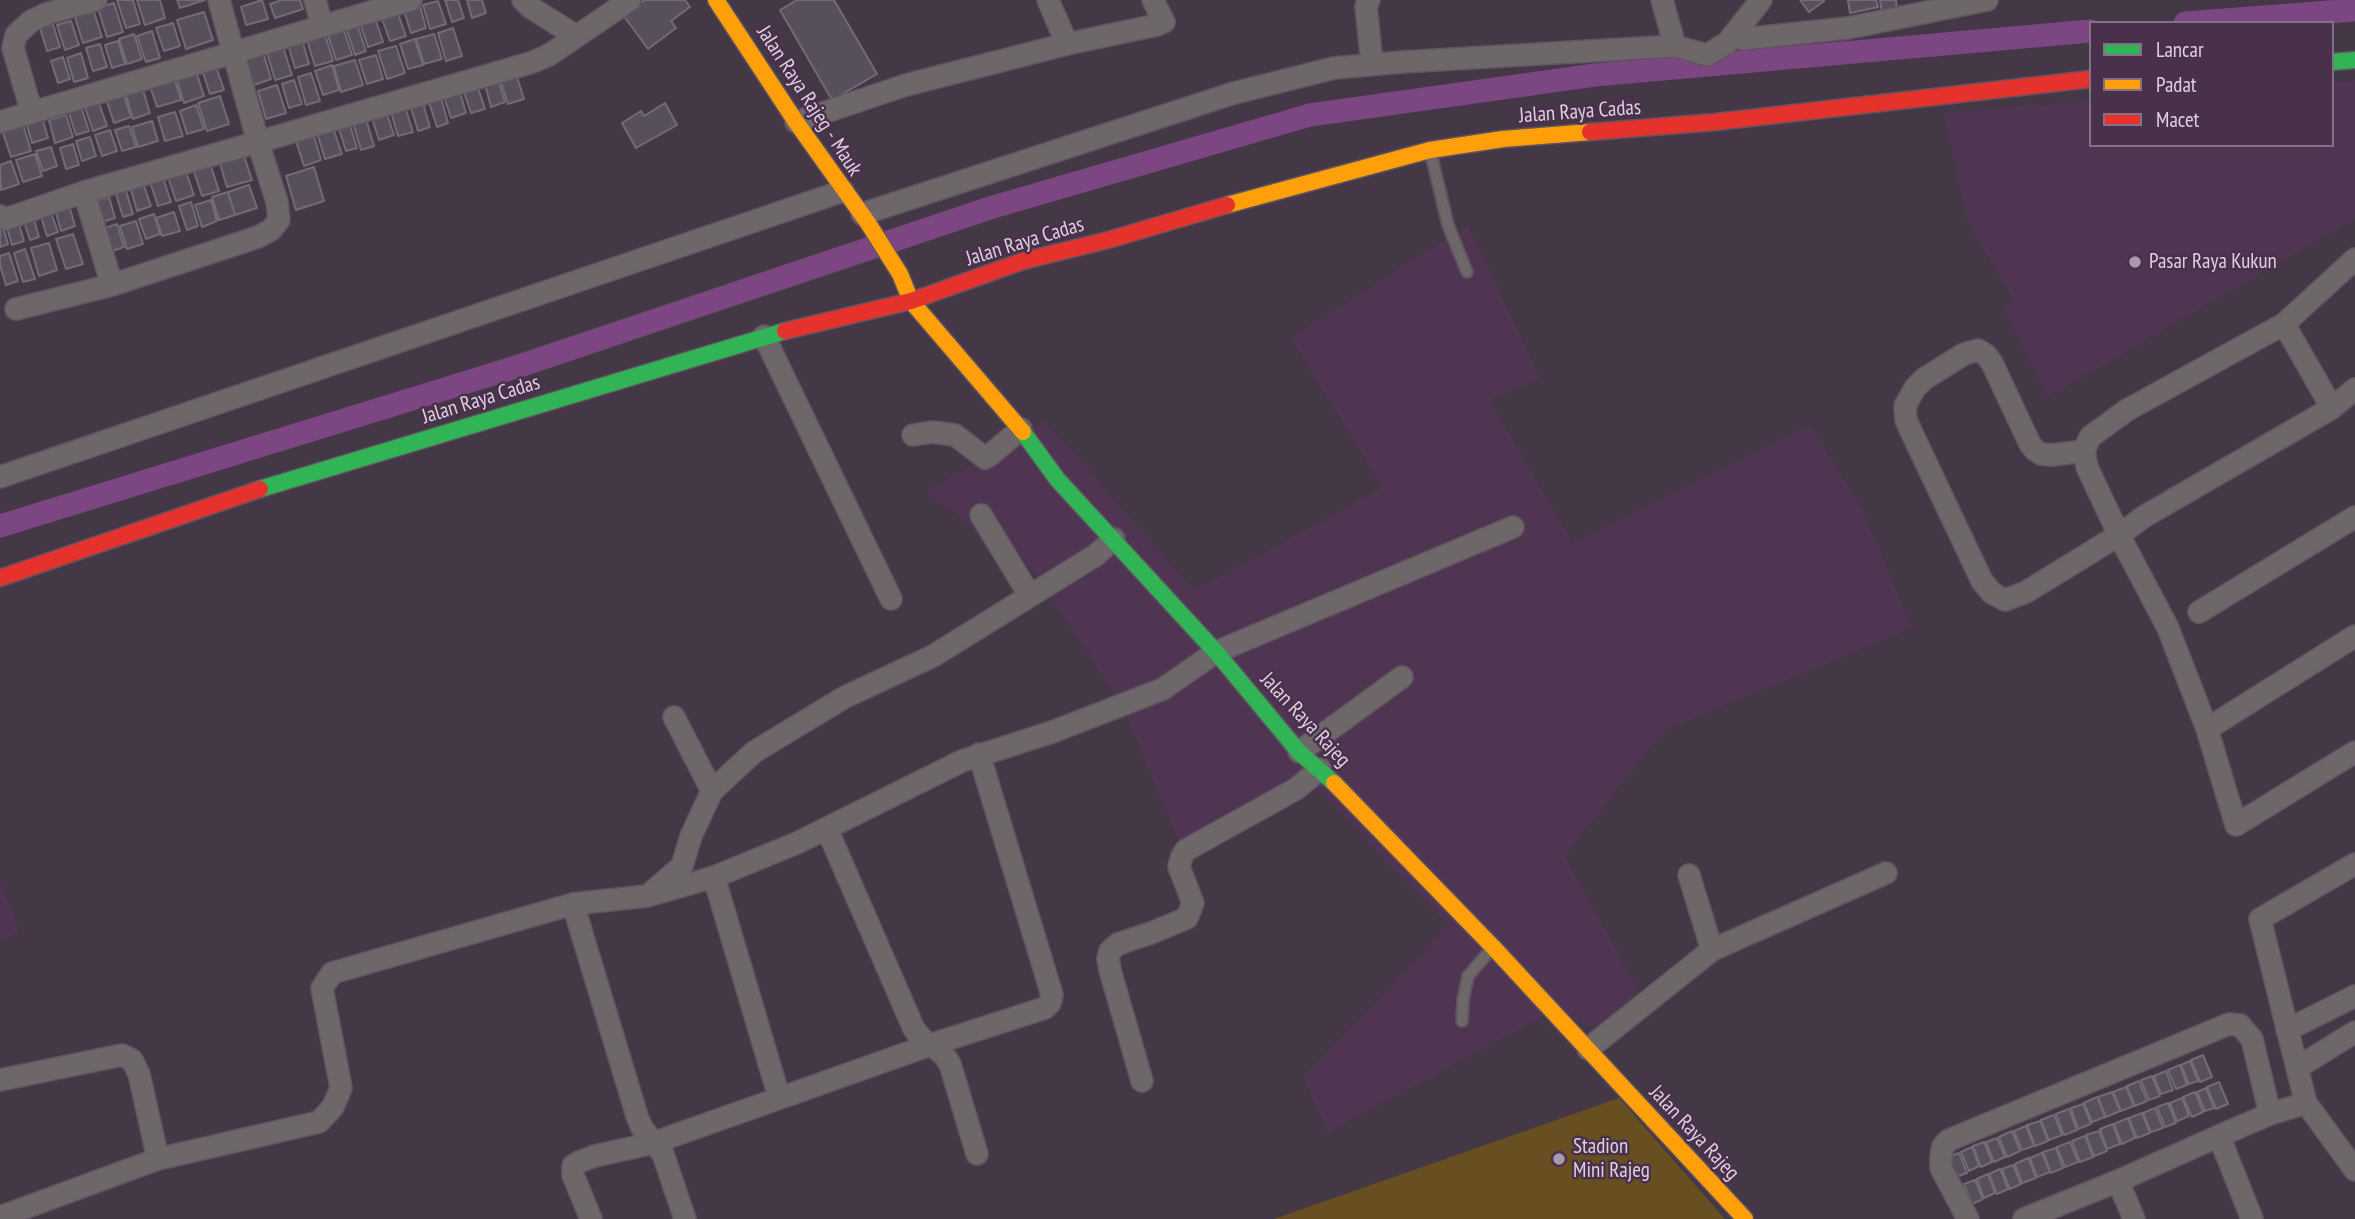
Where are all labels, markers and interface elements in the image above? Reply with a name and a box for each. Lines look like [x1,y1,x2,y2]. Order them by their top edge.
street label: Jalan Raya Rajeg - Mauk [751,21,867,181]
legend [2089,21,2334,147]
text: Lancar [2156,36,2204,63]
text: Padat [2156,71,2197,98]
street label: Jalan Raya Cadas [1518,95,1642,129]
text: Macet [2156,106,2199,133]
street label: Jalan Raya Cadas [963,212,1087,272]
place label: Pasar Raya Kukun [2149,249,2277,275]
marker: Pasar Raya Kukun [2127,254,2143,270]
street label: Jalan Raya Cadas [419,370,543,430]
street label: Jalan Raya Rajeg [1255,667,1355,773]
street label: Jalan Raya Rajeg [1644,1080,1744,1186]
place label: Stadion Mini Rajeg [1573,1134,1650,1184]
marker: Stadion Mini Rajeg [1551,1151,1567,1167]

